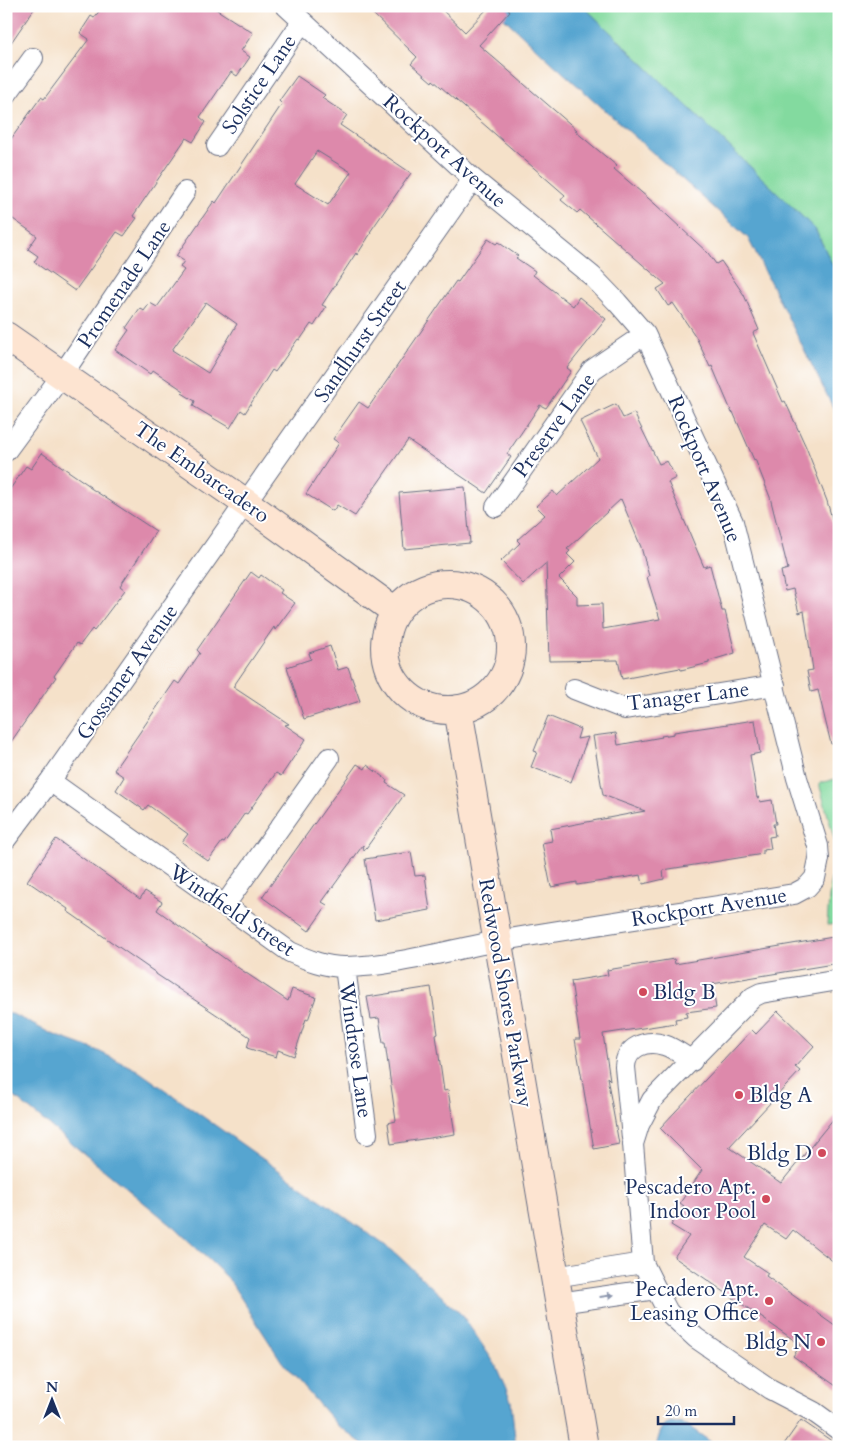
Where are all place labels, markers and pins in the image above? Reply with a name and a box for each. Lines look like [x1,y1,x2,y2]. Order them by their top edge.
place label: Bldg B [653,978,715,1007]
marker: Bldg B [637,986,649,998]
place label: Bldg A [749,1081,812,1110]
marker: Bldg A [733,1089,745,1101]
place label: Bldg D [747,1139,812,1168]
marker: Bldg D [816,1147,828,1159]
place label: Pescadero Apt. Indoor Pool [625,1173,756,1226]
marker: Pescadero Apt. Indoor Pool [760,1193,772,1205]
place label: Pecadero Apt. Leasing Office [630,1275,759,1328]
marker: Pecadero Apt. Leasing Office [763,1295,775,1307]
place label: Bldg N [745,1328,811,1357]
marker: Bldg N [815,1336,827,1348]

